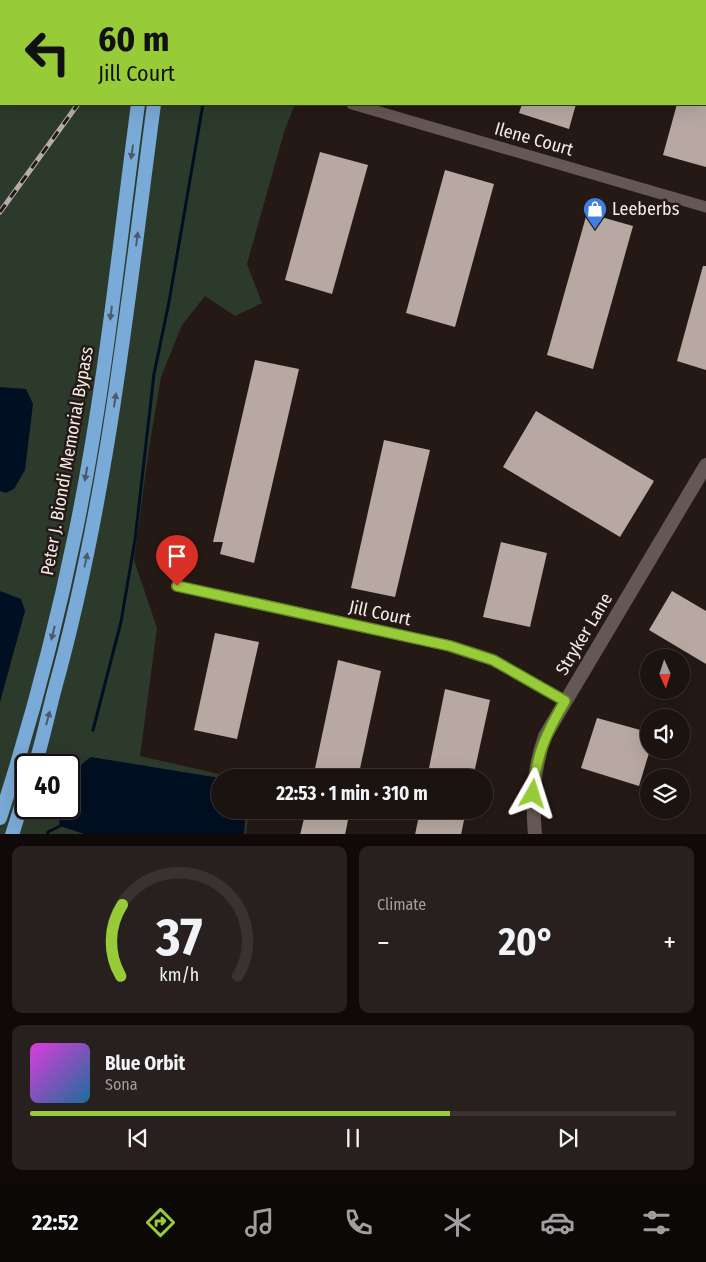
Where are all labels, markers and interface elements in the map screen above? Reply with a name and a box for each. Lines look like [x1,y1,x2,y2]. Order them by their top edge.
text: 60 m [98,18,169,60]
icon: left [15,20,80,85]
text: Jill Court [98,60,175,87]
street label: Ilene Court [492,117,576,161]
one-way arrow [128,144,136,160]
shop icon: Leeberbs [582,196,608,230]
place label: Leeberbs [612,198,680,220]
one-way arrow [133,231,141,247]
one-way arrow [107,306,115,322]
street label: Peter J. Biondi Memorial Bypass [36,344,98,577]
one-way arrow [111,392,119,408]
one-way arrow [82,466,90,482]
pin [156,535,198,586]
icon: arrive [163,542,191,570]
one-way arrow [83,552,91,568]
street label: Stryker Lane [551,589,617,679]
street label: Jill Court [347,596,413,630]
one-way arrow [49,625,57,640]
north arrow [640,649,690,699]
map controls [640,649,690,819]
button: sound [640,709,690,759]
one-way arrow [44,710,52,725]
speed limit sign: 40 [15,754,80,819]
position arrow [506,767,558,819]
button: layers [640,769,690,819]
text: 22:53 · 1 min · 310 m [276,782,428,805]
text: Climate [377,895,426,914]
text: 37 [155,906,203,969]
text: 20° [498,919,555,965]
text: − [377,926,390,959]
text: + [663,926,676,959]
text: km/h [160,964,199,986]
text: Blue Orbit [105,1052,185,1075]
text: Sona [105,1075,138,1094]
icon: previous [124,1124,152,1152]
icon: pause [339,1124,367,1152]
icon: next [554,1124,582,1152]
icon: directions [143,1205,178,1240]
icon: music [242,1205,277,1240]
icon: phone [341,1205,376,1240]
icon: climate [440,1205,475,1240]
icon: car [540,1205,575,1240]
icon: filters [639,1205,674,1240]
text: 22:52 [32,1209,78,1236]

